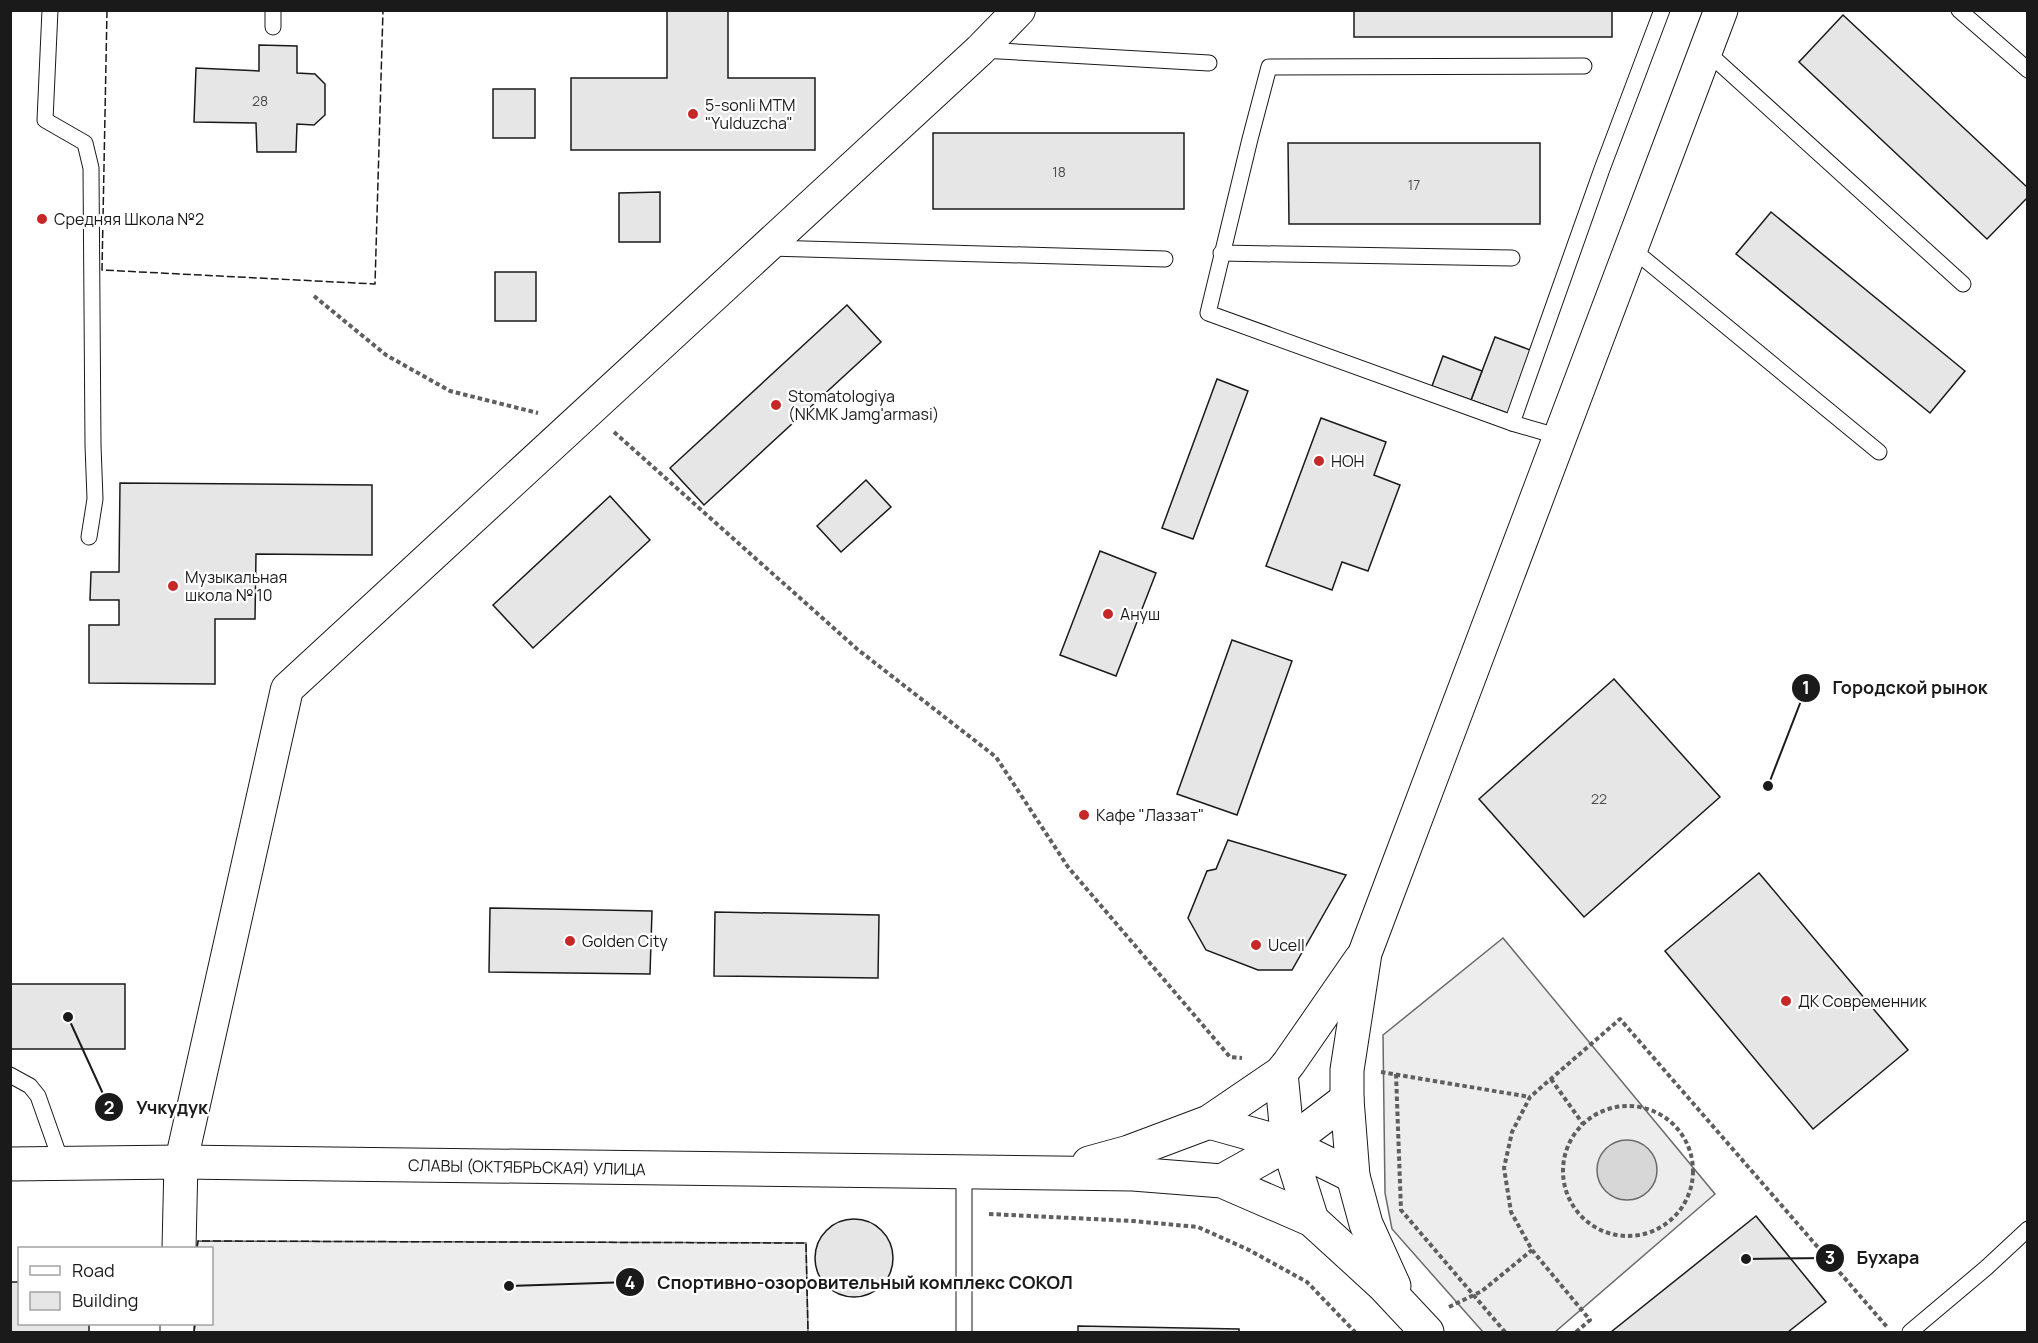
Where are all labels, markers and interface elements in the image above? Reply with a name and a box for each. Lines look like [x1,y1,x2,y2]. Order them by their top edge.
house number: 28 [252,91,268,110]
place label: 5-sonli MTM "Yulduzcha" [705,94,795,134]
marker: 5-sonli MTM "Yulduzcha" [686,107,700,121]
house number: 18 [1052,162,1066,181]
house number: 17 [1408,175,1420,194]
place label: Средняя Школа №2 [54,208,204,230]
marker: Средняя Школа №2 [35,212,49,226]
place label: Stomatologiya (NKMK Jamg'armasi) [788,385,939,425]
marker: Stomatologiya (NKMK Jamg'armasi) [769,398,783,412]
place label: НОН [1331,450,1364,472]
marker: НОН [1312,454,1326,468]
place label: Музыкальная школа № 10 [185,566,287,606]
marker: Музыкальная школа № 10 [166,579,180,593]
place label: Ануш [1120,603,1160,625]
marker: Ануш [1101,607,1115,621]
callout: Городской рынок [1791,670,2000,706]
text: 1 [1802,675,1810,699]
text: Городской рынок [1832,675,1989,699]
house number: 22 [1591,789,1607,808]
place label: Кафе "Лаззат" [1096,804,1204,826]
marker: Кафе "Лаззат" [1077,808,1091,822]
place label: Golden City [582,930,668,952]
marker: Golden City [563,934,577,948]
place label: Ucell [1268,934,1305,956]
marker: Ucell [1249,938,1263,952]
place label: ДК Современник [1798,990,1928,1012]
marker: ДК Современник [1779,994,1793,1008]
callout: Учкудук [94,1089,220,1125]
text: 2 [104,1095,114,1119]
text: Учкудук [136,1095,209,1119]
street label: СЛАВЫ (ОКТЯБРЬСКАЯ) УЛИЦА [408,1154,646,1180]
callout: Бухара [1815,1240,1932,1276]
text: 3 [1825,1245,1835,1269]
text: Бухара [1856,1245,1920,1269]
legend [18,1247,213,1325]
text: Road [72,1258,115,1282]
callout: Спортивно-озоровительный комплекс СОКОЛ [615,1264,1084,1300]
text: 4 [625,1270,636,1294]
text: Спортивно-озоровительный комплекс СОКОЛ [657,1270,1073,1294]
text: Building [72,1288,138,1312]

